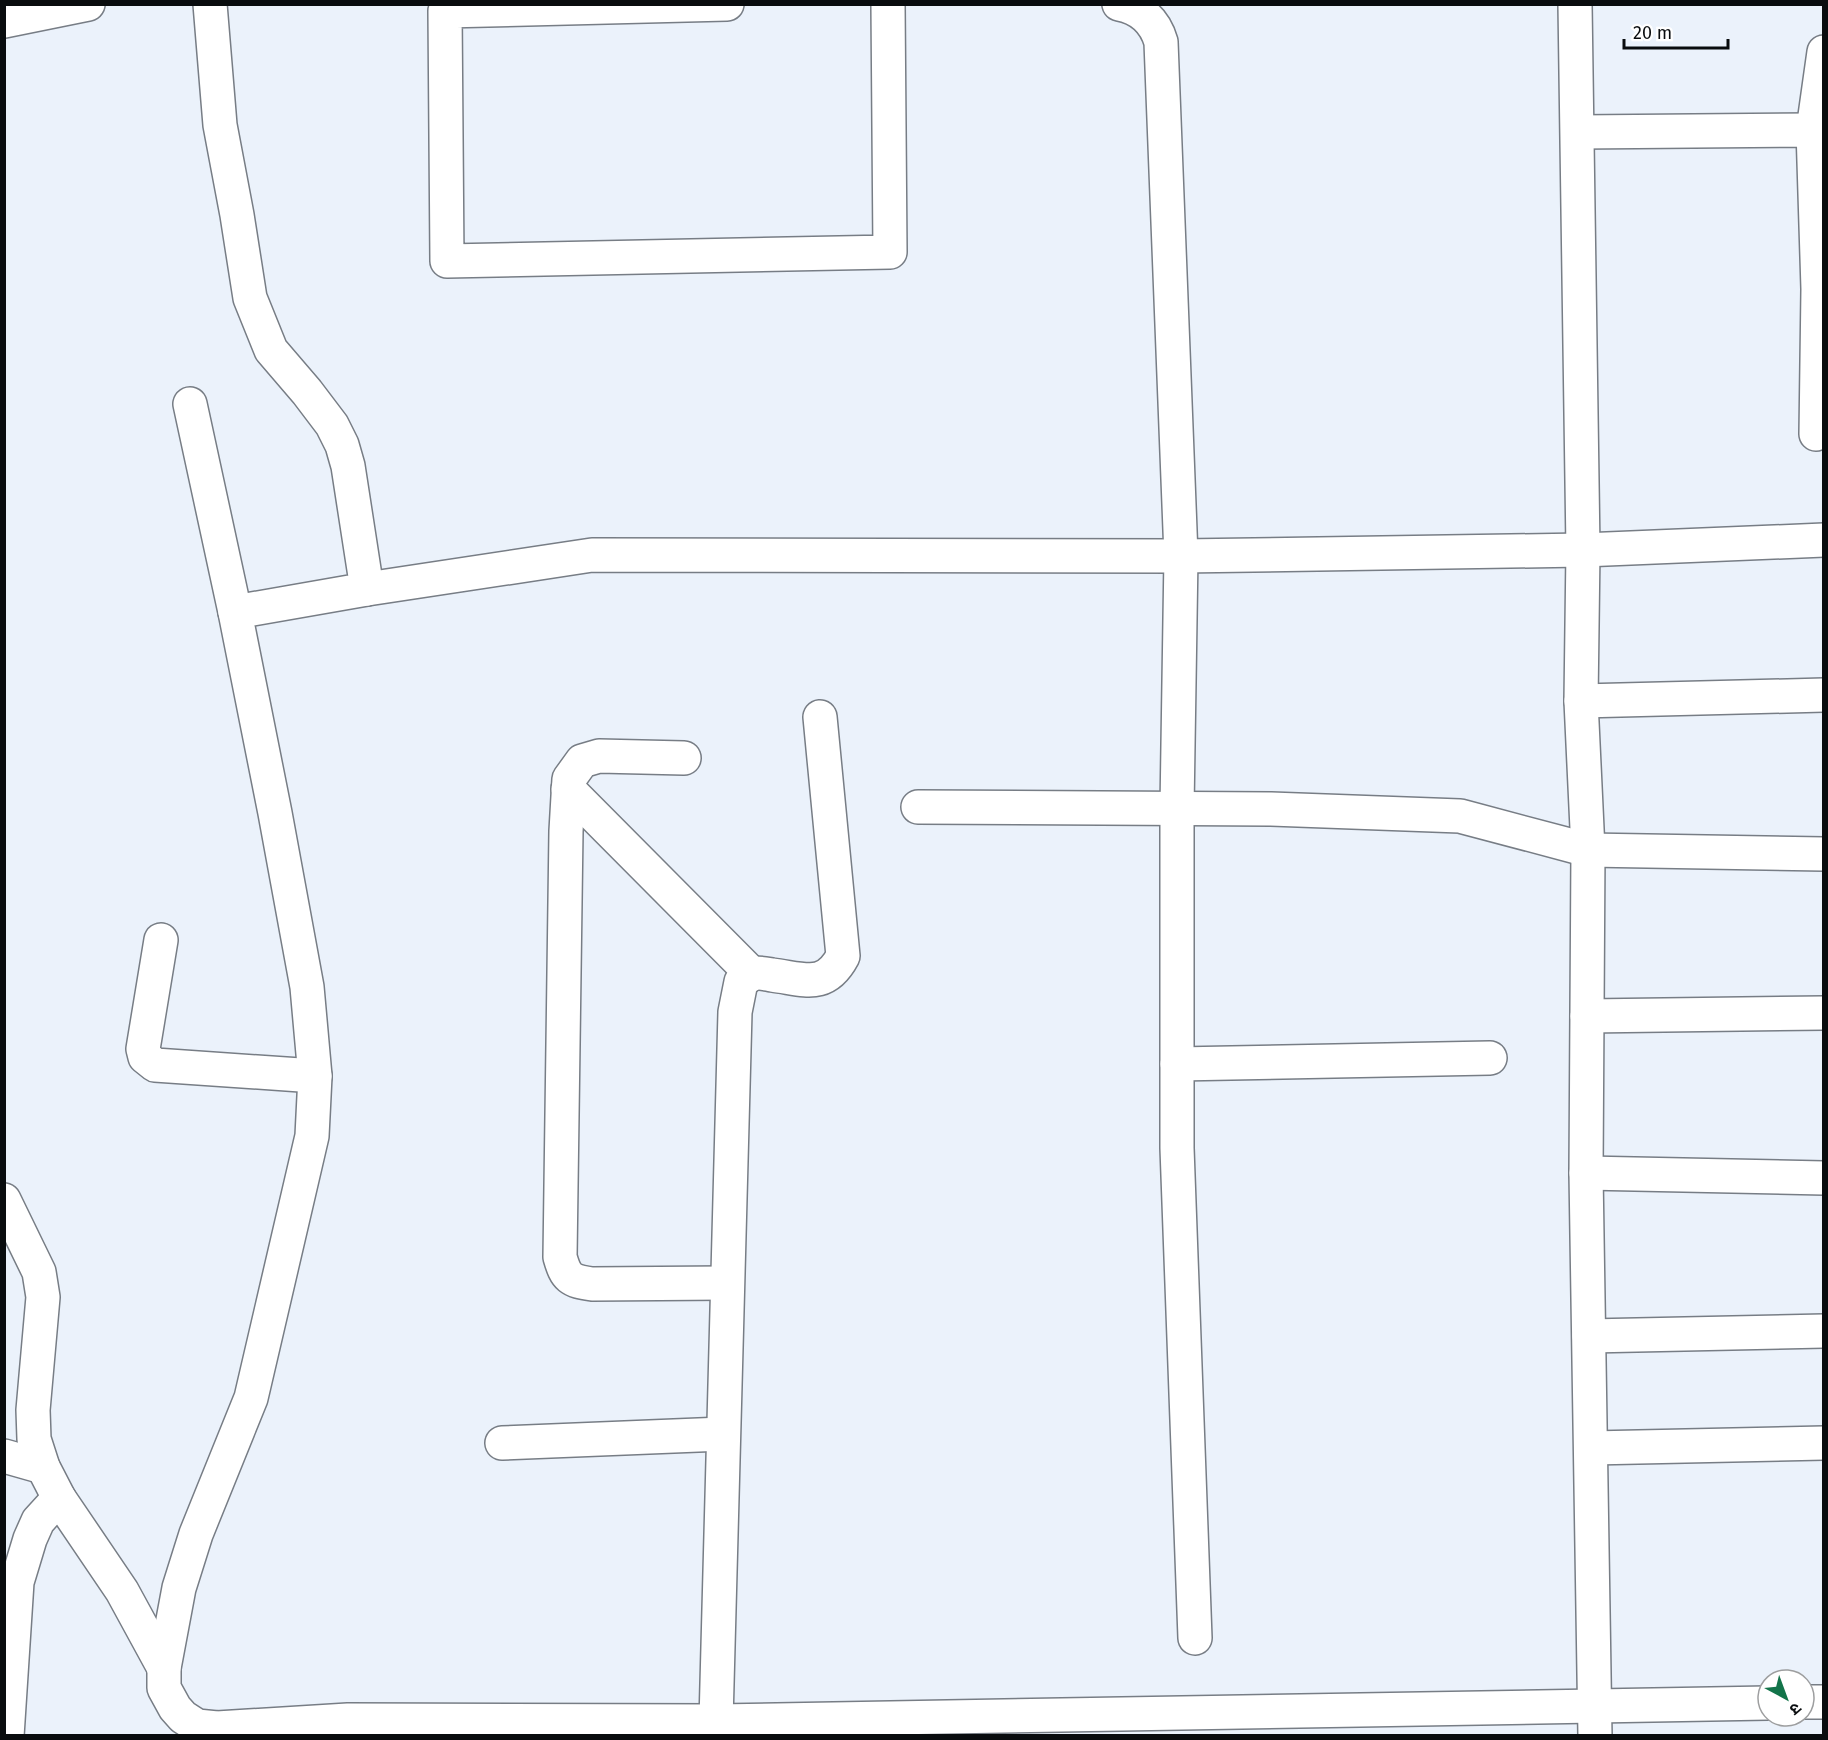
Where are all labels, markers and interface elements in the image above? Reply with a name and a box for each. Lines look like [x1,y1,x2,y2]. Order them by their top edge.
scale bar [1624,12,1728,50]
text: 20 m [1633,22,1672,44]
north arrow [1756,1668,1816,1728]
text: उ [1785,1699,1805,1720]

